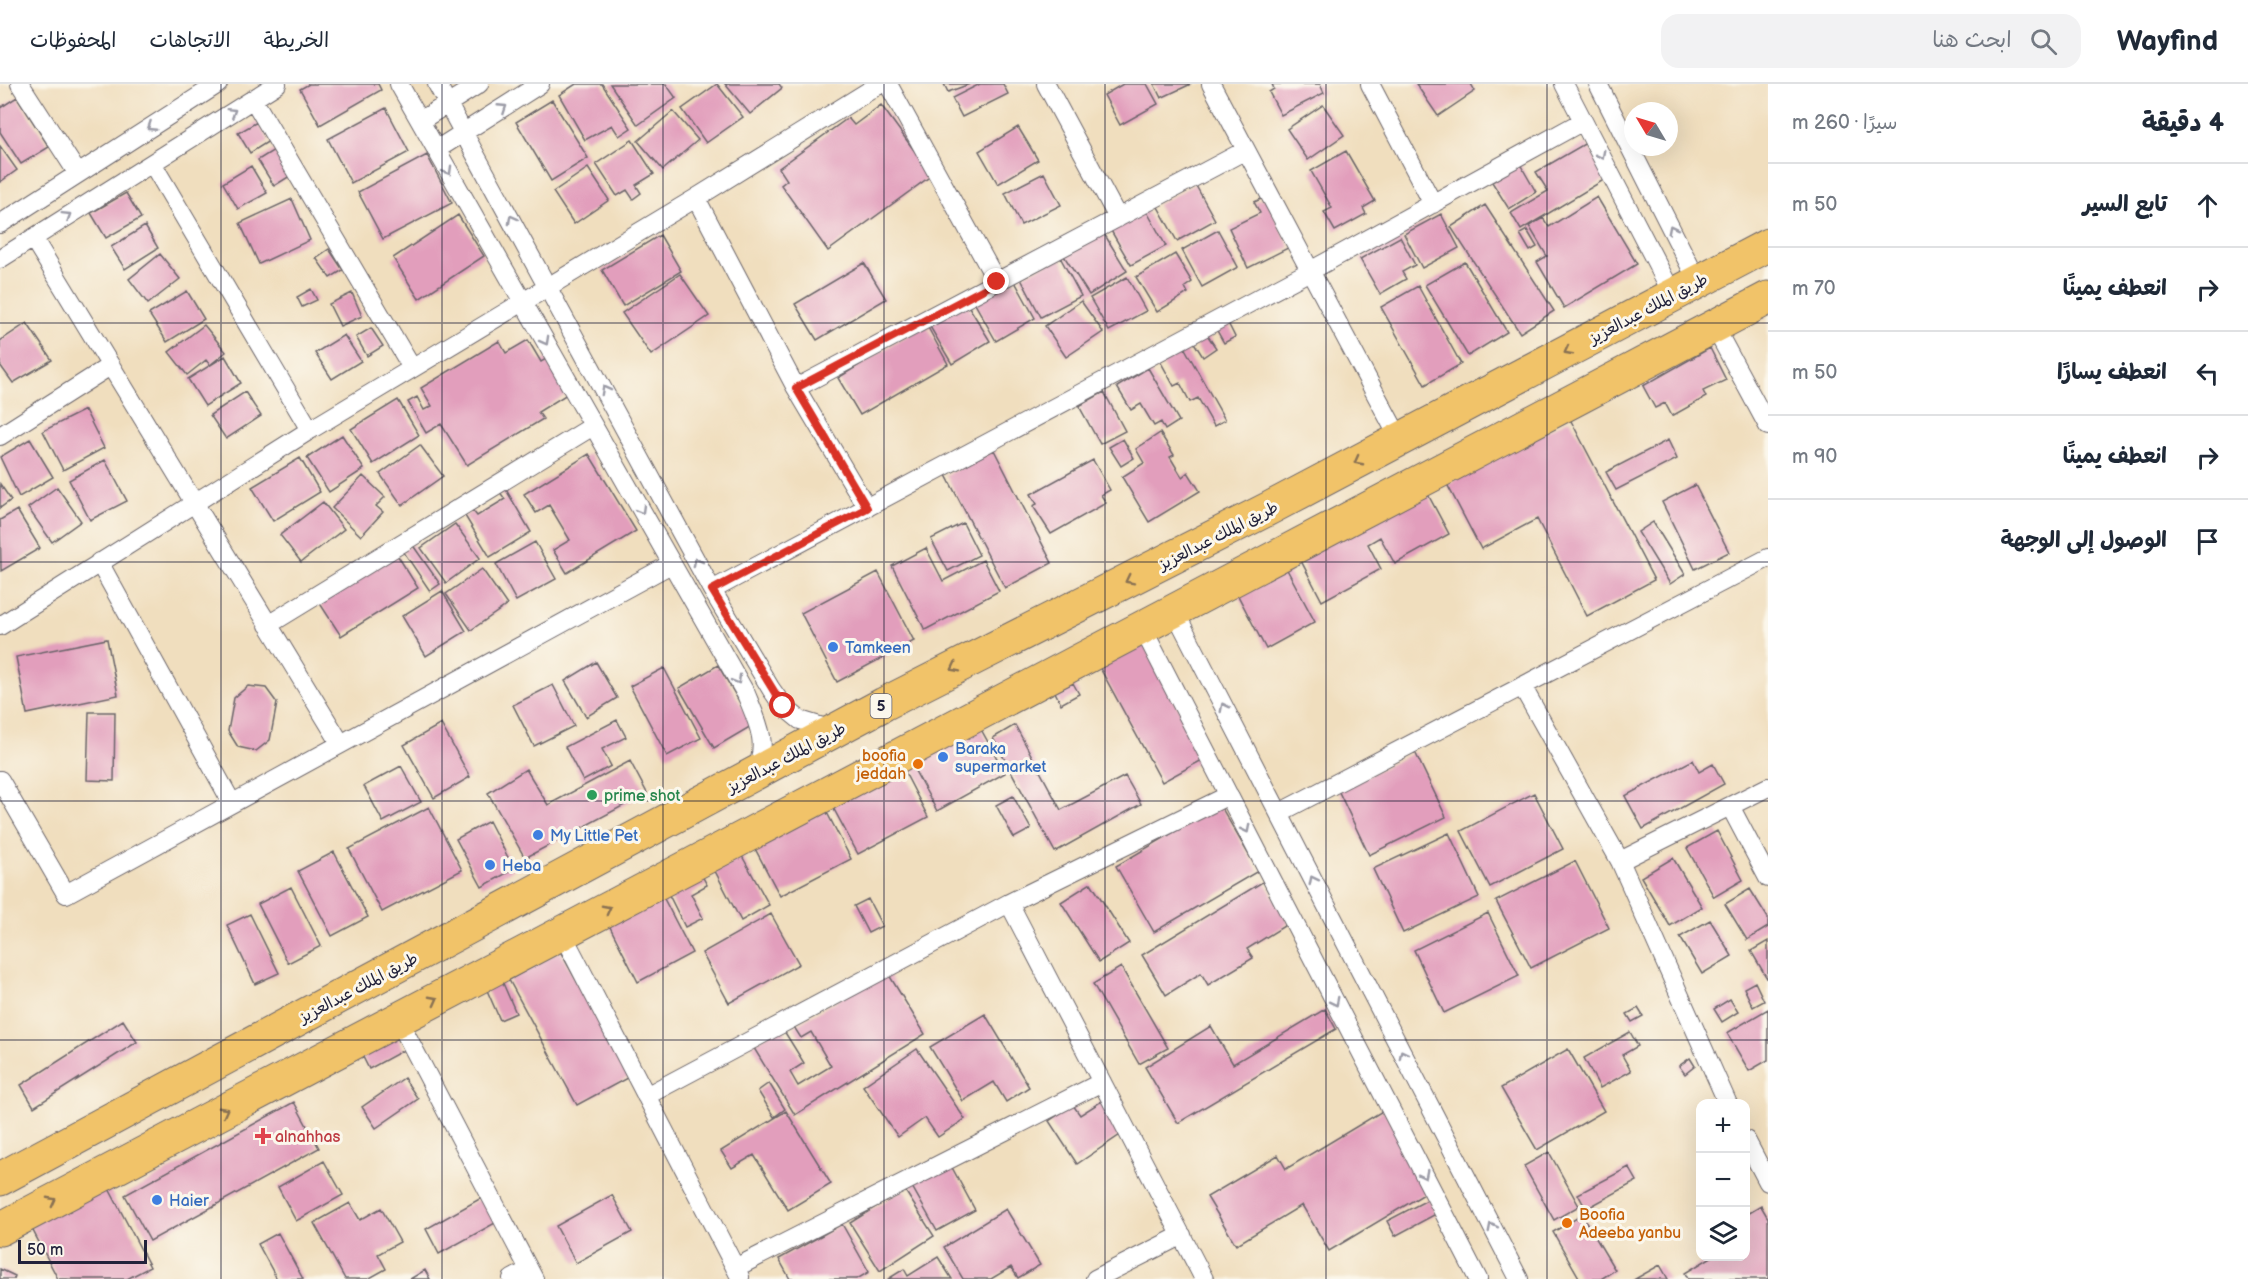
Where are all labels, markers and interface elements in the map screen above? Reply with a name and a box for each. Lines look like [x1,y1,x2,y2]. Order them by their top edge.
search box [1661,14,2081,68]
icon: search [2027,25,2060,58]
text: Wayfind [2117,25,2218,58]
text: ابحث هنا [1932,27,2012,54]
text: المحفوظات [30,28,116,53]
text: الاتجاهات [149,28,231,53]
text: الخريطة [264,28,329,53]
north arrow [1624,102,1678,156]
one-way arrow [497,103,507,115]
one-way arrow [226,108,236,120]
text: 4 دقيقة [2142,108,2224,139]
text: سيرًا · 260 m [1792,111,1898,135]
one-way arrow [147,120,158,131]
one-way arrow [1594,148,1605,159]
one-way arrow [441,165,453,175]
icon: ahead [2191,189,2224,222]
text: تابع السير [2083,191,2167,218]
text: 50 m [1792,193,1837,217]
one-way arrow [61,212,71,224]
one-way arrow [508,215,519,225]
one-way arrow [1668,225,1679,236]
route end [983,268,1009,294]
street label: طريق الملك عبدالعزيز [1584,270,1711,350]
icon: right [2191,273,2224,306]
text: انعطف يمينًا [2063,275,2167,302]
text: 70 m [1792,277,1836,301]
one-way arrow [538,334,549,345]
one-way arrow [1563,344,1574,355]
icon: left [2191,357,2224,390]
text: انعطف يسارًا [2057,359,2167,386]
text: 50 m [1792,361,1837,385]
one-way arrow [601,386,612,396]
icon: right [2191,441,2224,474]
text: انعطف يمينًا [2063,443,2167,470]
text: 90 m [1792,445,1837,469]
one-way arrow [1354,454,1365,466]
street label: طريق الملك عبدالعزيز [1154,498,1282,576]
one-way arrow [634,504,645,515]
icon: arrive [2191,525,2224,558]
text: الوصول إلى الوجهة [2000,527,2167,554]
one-way arrow [693,558,704,568]
one-way arrow [1125,573,1135,584]
place label: Tamkeen [845,639,911,658]
marker: Tamkeen [826,640,840,654]
one-way arrow [951,661,961,672]
one-way arrow [730,674,741,684]
route start [769,692,795,718]
road number: 5 [870,694,892,718]
one-way arrow [1220,703,1231,713]
street label: طريق الملك عبدالعزيز [722,719,849,799]
place label: Baraka supermarket [955,740,1046,777]
place label: boofia jeddah [855,747,906,784]
marker: Baraka supermarket [936,750,950,764]
marker: boofia jeddah [911,757,925,771]
place label: prime shot [604,787,681,806]
marker: prime shot [585,788,599,802]
one-way arrow [1239,822,1250,833]
place label: My Little Pet [550,827,638,846]
marker: My Little Pet [531,828,545,842]
place label: Heba [502,857,541,876]
marker: Heba [483,858,497,872]
one-way arrow [1309,876,1321,887]
one-way arrow [600,905,611,916]
street label: طريق الملك عبدالعزيز [294,949,421,1029]
one-way arrow [428,996,438,1007]
one-way arrow [1328,996,1339,1006]
one-way arrow [1399,1049,1410,1060]
map controls [1696,1099,1750,1261]
button: + [1696,1099,1750,1153]
one-way arrow [218,1106,229,1118]
place label: alnahhas [275,1128,340,1147]
marker: alnahhas [256,1129,270,1143]
button: − [1696,1153,1750,1207]
one-way arrow [1417,1169,1429,1180]
place label: Haier [169,1192,209,1211]
marker: Haier [150,1193,164,1207]
one-way arrow [45,1197,56,1208]
place label: Boofia Adeeba yanbu [1579,1206,1681,1243]
button: layers [1696,1207,1750,1261]
marker: Boofia Adeeba yanbu [1560,1216,1574,1230]
one-way arrow [1488,1223,1499,1233]
scale bar [18,1237,147,1264]
text: 50 m [27,1241,63,1260]

